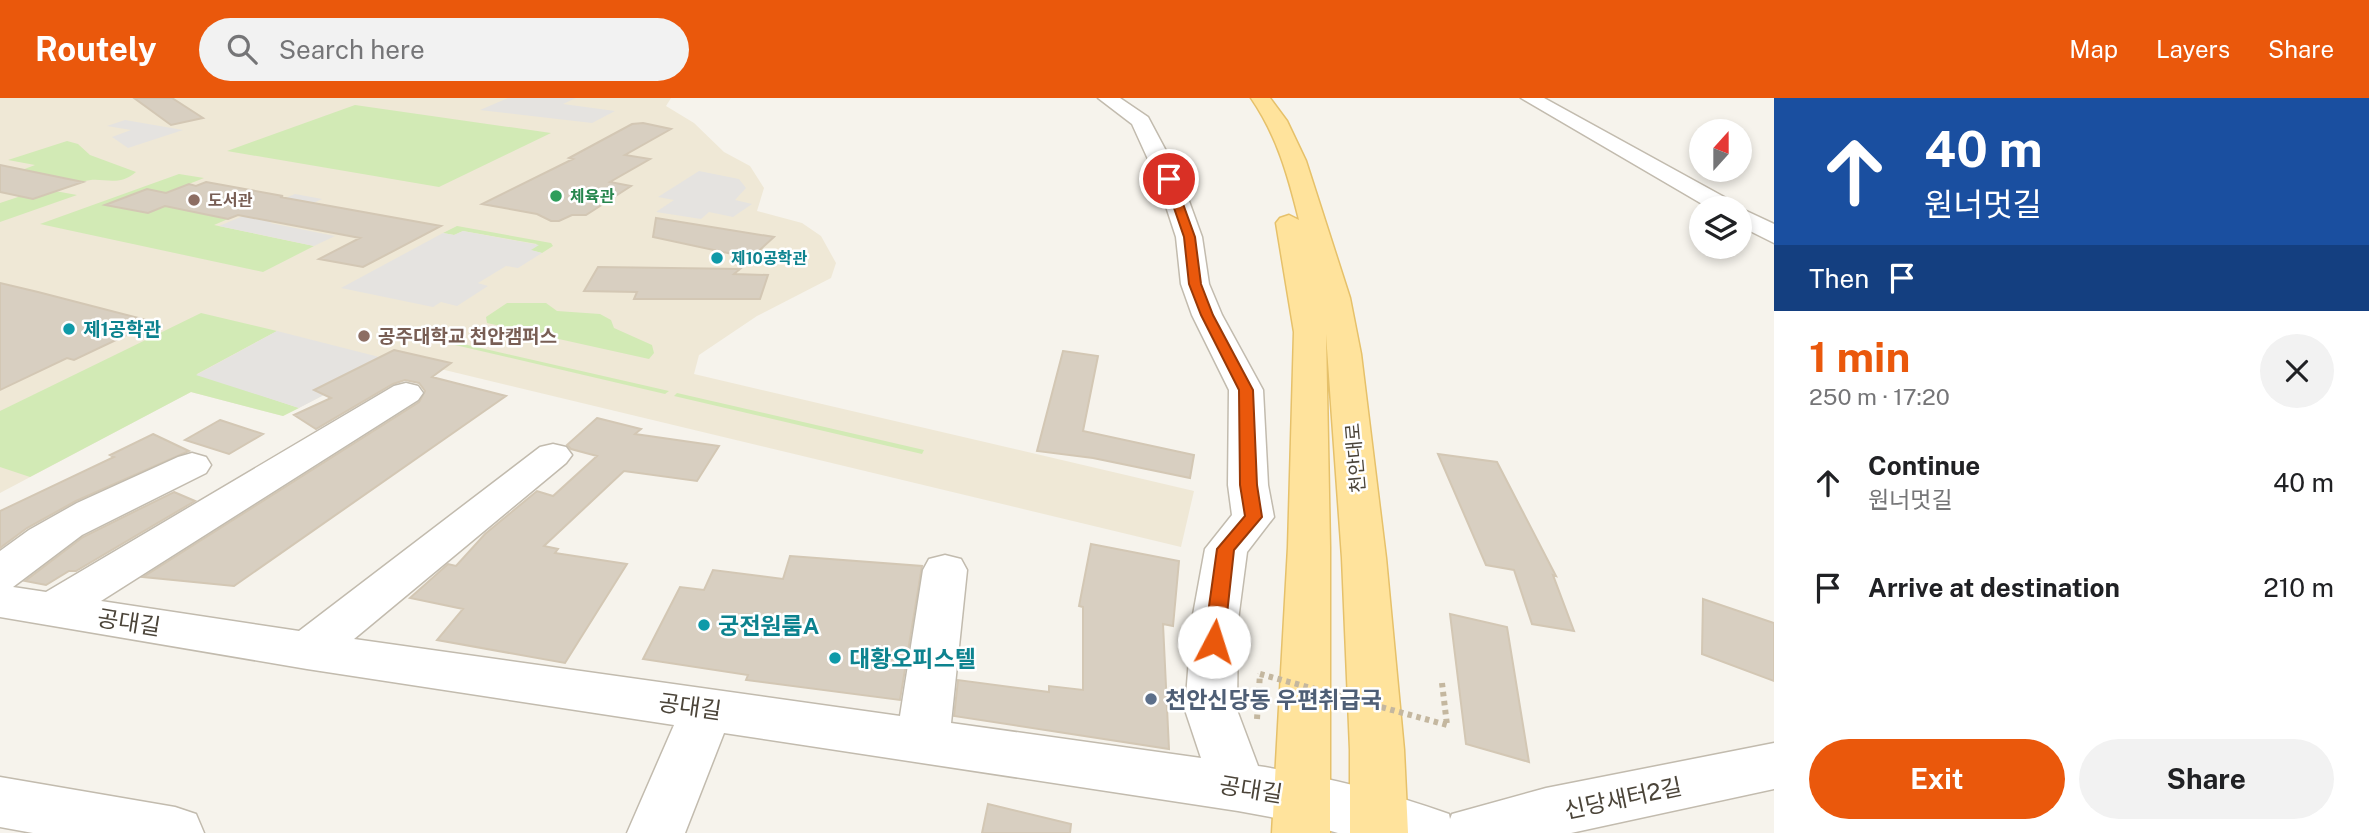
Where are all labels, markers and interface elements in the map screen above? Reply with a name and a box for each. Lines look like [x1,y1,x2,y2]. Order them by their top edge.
search box [199,18,689,81]
text: Routely [35,30,157,68]
icon: search [223,30,261,68]
text: Search here [279,34,425,65]
text: Map [2069,35,2118,63]
text: Layers [2156,35,2230,63]
text: Share [2268,35,2334,63]
north arrow [1689,119,1752,182]
map controls [1689,119,1752,259]
text: 40 m [1924,120,2043,178]
icon: ahead [1809,126,1900,217]
pin [1139,149,1199,209]
icon: arrive [1150,160,1188,198]
text: 원너멋길 [1924,186,2042,223]
place label: 체육관 [570,187,614,206]
marker: 체육관 [548,188,564,204]
place label: 도서관 [208,191,252,210]
marker: 도서관 [186,192,202,208]
button: layers [1689,196,1752,259]
place label: 제10공학관 [731,249,807,268]
marker: 제10공학관 [709,250,725,266]
icon: arrive [1883,259,1921,297]
text: Then [1809,263,1869,294]
place label: 제1공학관 [83,318,162,340]
marker: 제1공학관 [61,321,77,337]
place label: 공주대학교 천안캠퍼스 [378,325,557,347]
marker: 공주대학교 천안캠퍼스 [356,328,372,344]
text: 1 min [1809,332,1910,381]
button: close [2260,334,2334,408]
text: 250 m · 17:20 [1809,383,1950,410]
street label: 천안대로 [1341,422,1369,494]
text: Continue [1868,450,1980,481]
icon: ahead [1809,464,1847,502]
text: 40 m [2273,467,2334,498]
text: 원너멋길 [1868,486,1953,513]
icon: arrive [1809,569,1847,607]
text: Arrive at destination [1868,572,2120,603]
text: 210 m [2263,572,2334,603]
street label: 공대길 [96,604,162,640]
position arrow [1177,605,1251,679]
place label: 궁전원룸A [718,612,820,639]
marker: 궁전원룸A [696,617,712,633]
place label: 대황오피스텔 [849,645,976,672]
marker: 대황오피스텔 [827,650,843,666]
place label: 천안신당동 우편취급국 [1165,686,1382,713]
street label: 공대길 [657,688,723,724]
marker: 천안신당동 우편취급국 [1143,691,1159,707]
button: Exit [1809,739,2065,819]
button: Share [2079,739,2334,819]
street label: 공대길 [1218,771,1284,807]
street label: 신당새터2길 [1562,772,1684,824]

